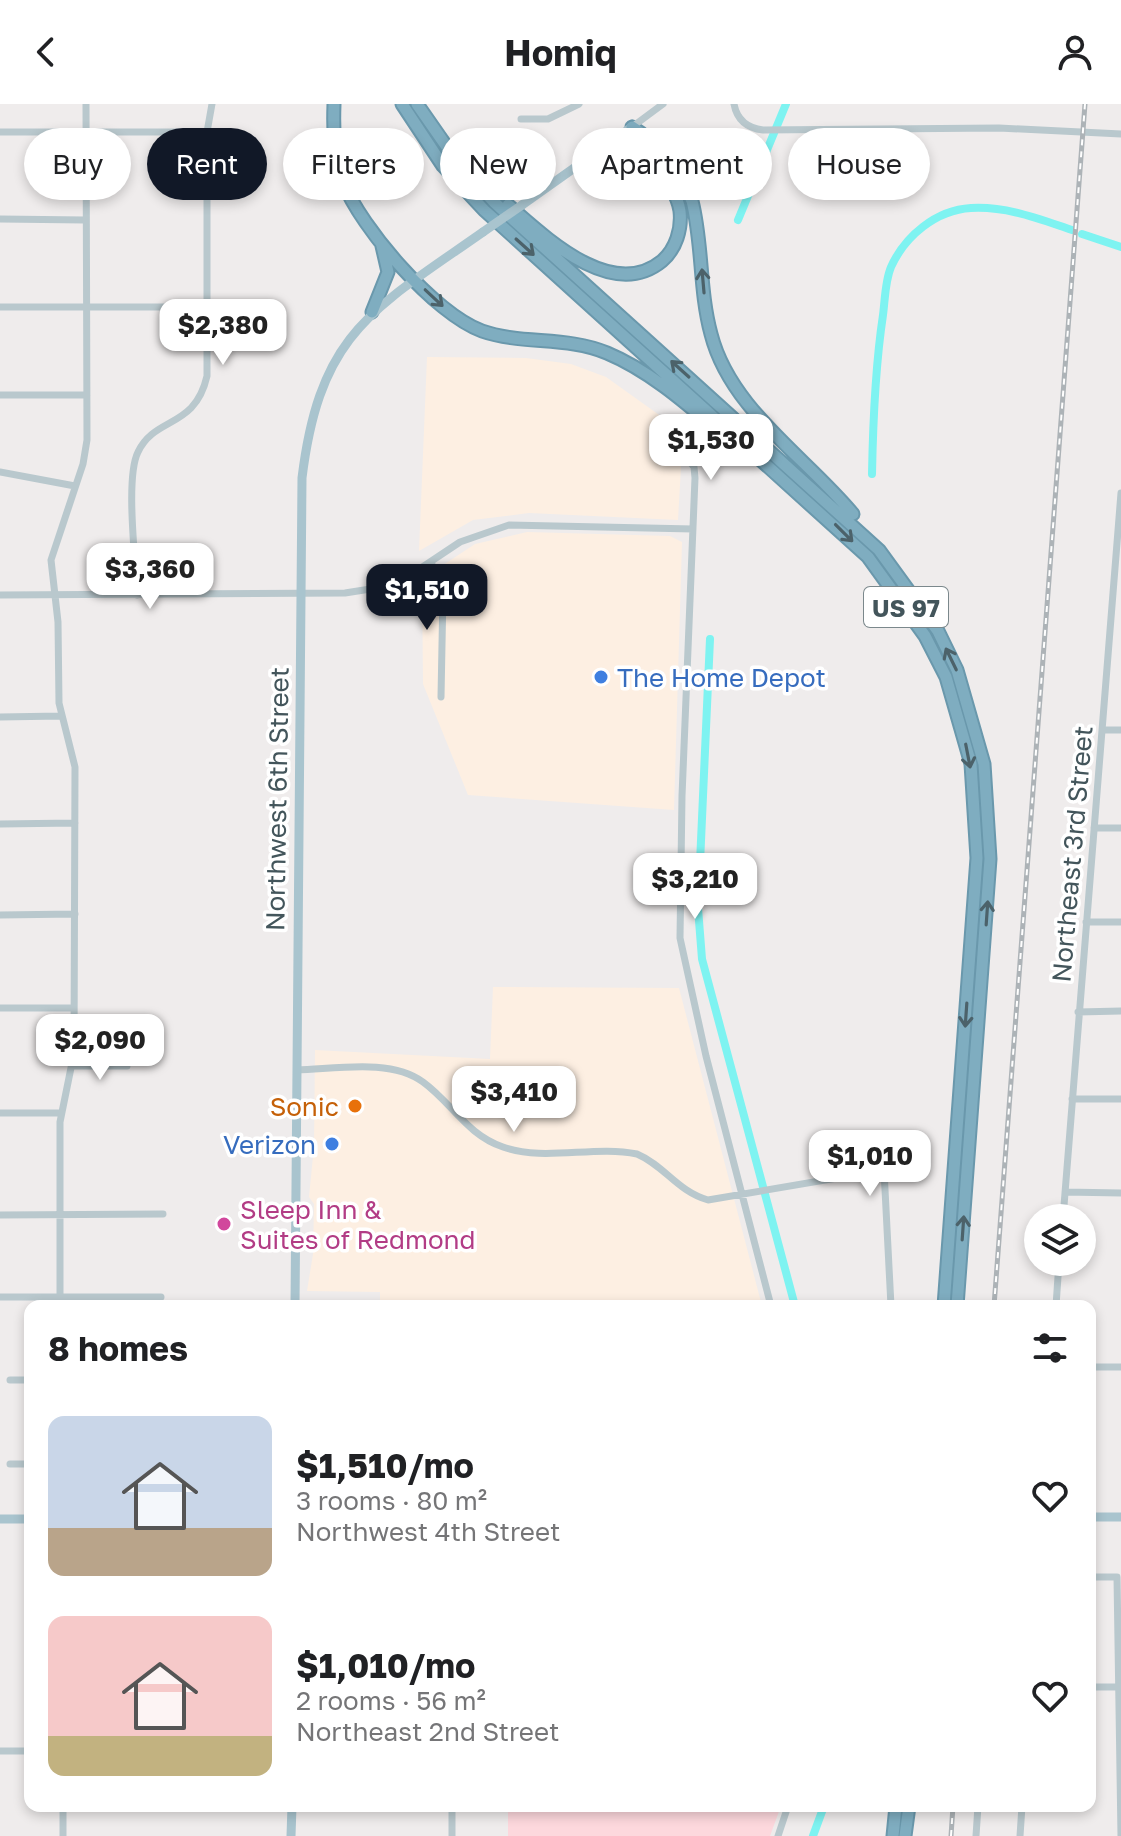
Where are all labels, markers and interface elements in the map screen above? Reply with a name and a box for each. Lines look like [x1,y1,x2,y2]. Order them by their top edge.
icon: back [24,30,68,74]
icon: person [1053,30,1097,74]
text: Homiq [504,31,617,74]
chip: Buy [24,128,131,200]
chip: Rent [147,128,267,200]
chip: Filters [283,128,424,200]
chip: New [440,128,556,200]
chip: Apartment [572,128,772,200]
chip: House [788,128,930,200]
one-way arrow [515,238,535,256]
one-way arrow [695,268,710,295]
one-way arrow [423,288,443,307]
pin: $2,380 [158,299,288,367]
text: $2,380 [177,309,269,340]
one-way arrow [671,360,691,378]
pin: $1,530 [646,414,776,482]
text: $1,530 [667,424,755,455]
one-way arrow [834,523,853,543]
pin: $3,360 [85,543,215,611]
text: $3,360 [105,553,195,584]
pin: $1,510 [362,564,492,632]
text: $1,510 [384,574,470,605]
road number: US 97 [864,587,948,627]
one-way arrow [943,647,958,671]
place label: The Home Depot [617,662,826,693]
street label: Northwest 6th Street [259,667,295,931]
marker: The Home Depot [592,668,610,686]
street label: Northeast 3rd Street [1045,724,1099,984]
one-way arrow [962,743,977,768]
pin: $3,210 [630,853,760,921]
text: $3,210 [651,863,739,894]
one-way arrow [980,900,995,927]
one-way arrow [958,1001,973,1028]
pin: $2,090 [35,1014,165,1082]
text: $2,090 [54,1024,146,1055]
pin: $3,410 [449,1066,579,1134]
text: $3,410 [470,1076,558,1107]
place label: Sonic [270,1091,339,1122]
marker: Sonic [346,1097,364,1115]
place label: Verizon [223,1129,316,1160]
pin: $1,010 [805,1130,935,1198]
marker: Verizon [323,1135,341,1153]
text: $1,010 [827,1140,913,1171]
place label: Sleep Inn & Suites of Redmond [240,1194,476,1255]
map controls [1024,1204,1096,1276]
button: layers [1024,1204,1096,1276]
marker: Sleep Inn & Suites of Redmond [215,1215,233,1233]
one-way arrow [956,1215,971,1242]
icon: filters [1028,1326,1072,1370]
text: 8 homes [48,1328,188,1368]
text: $1,510/mo [296,1445,474,1485]
icon: home [112,1448,208,1544]
icon: heart [1028,1474,1072,1518]
text: 3 rooms · 80 m² [296,1485,487,1516]
text: Northwest 4th Street [296,1516,560,1547]
text: $1,010/mo [296,1645,475,1685]
icon: home [112,1648,208,1744]
icon: heart [1028,1674,1072,1718]
text: 2 rooms · 56 m² [296,1685,486,1716]
text: Northeast 2nd Street [296,1716,559,1747]

